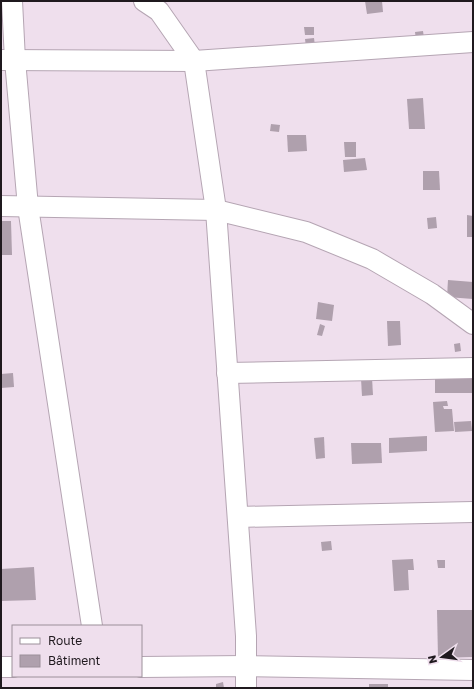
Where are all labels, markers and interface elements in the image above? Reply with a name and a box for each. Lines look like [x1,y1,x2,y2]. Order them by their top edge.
legend [12,625,142,677]
text: Route [48,633,82,648]
north arrow [422,637,462,677]
text: Bâtiment [48,653,101,668]
text: N [424,654,439,665]

